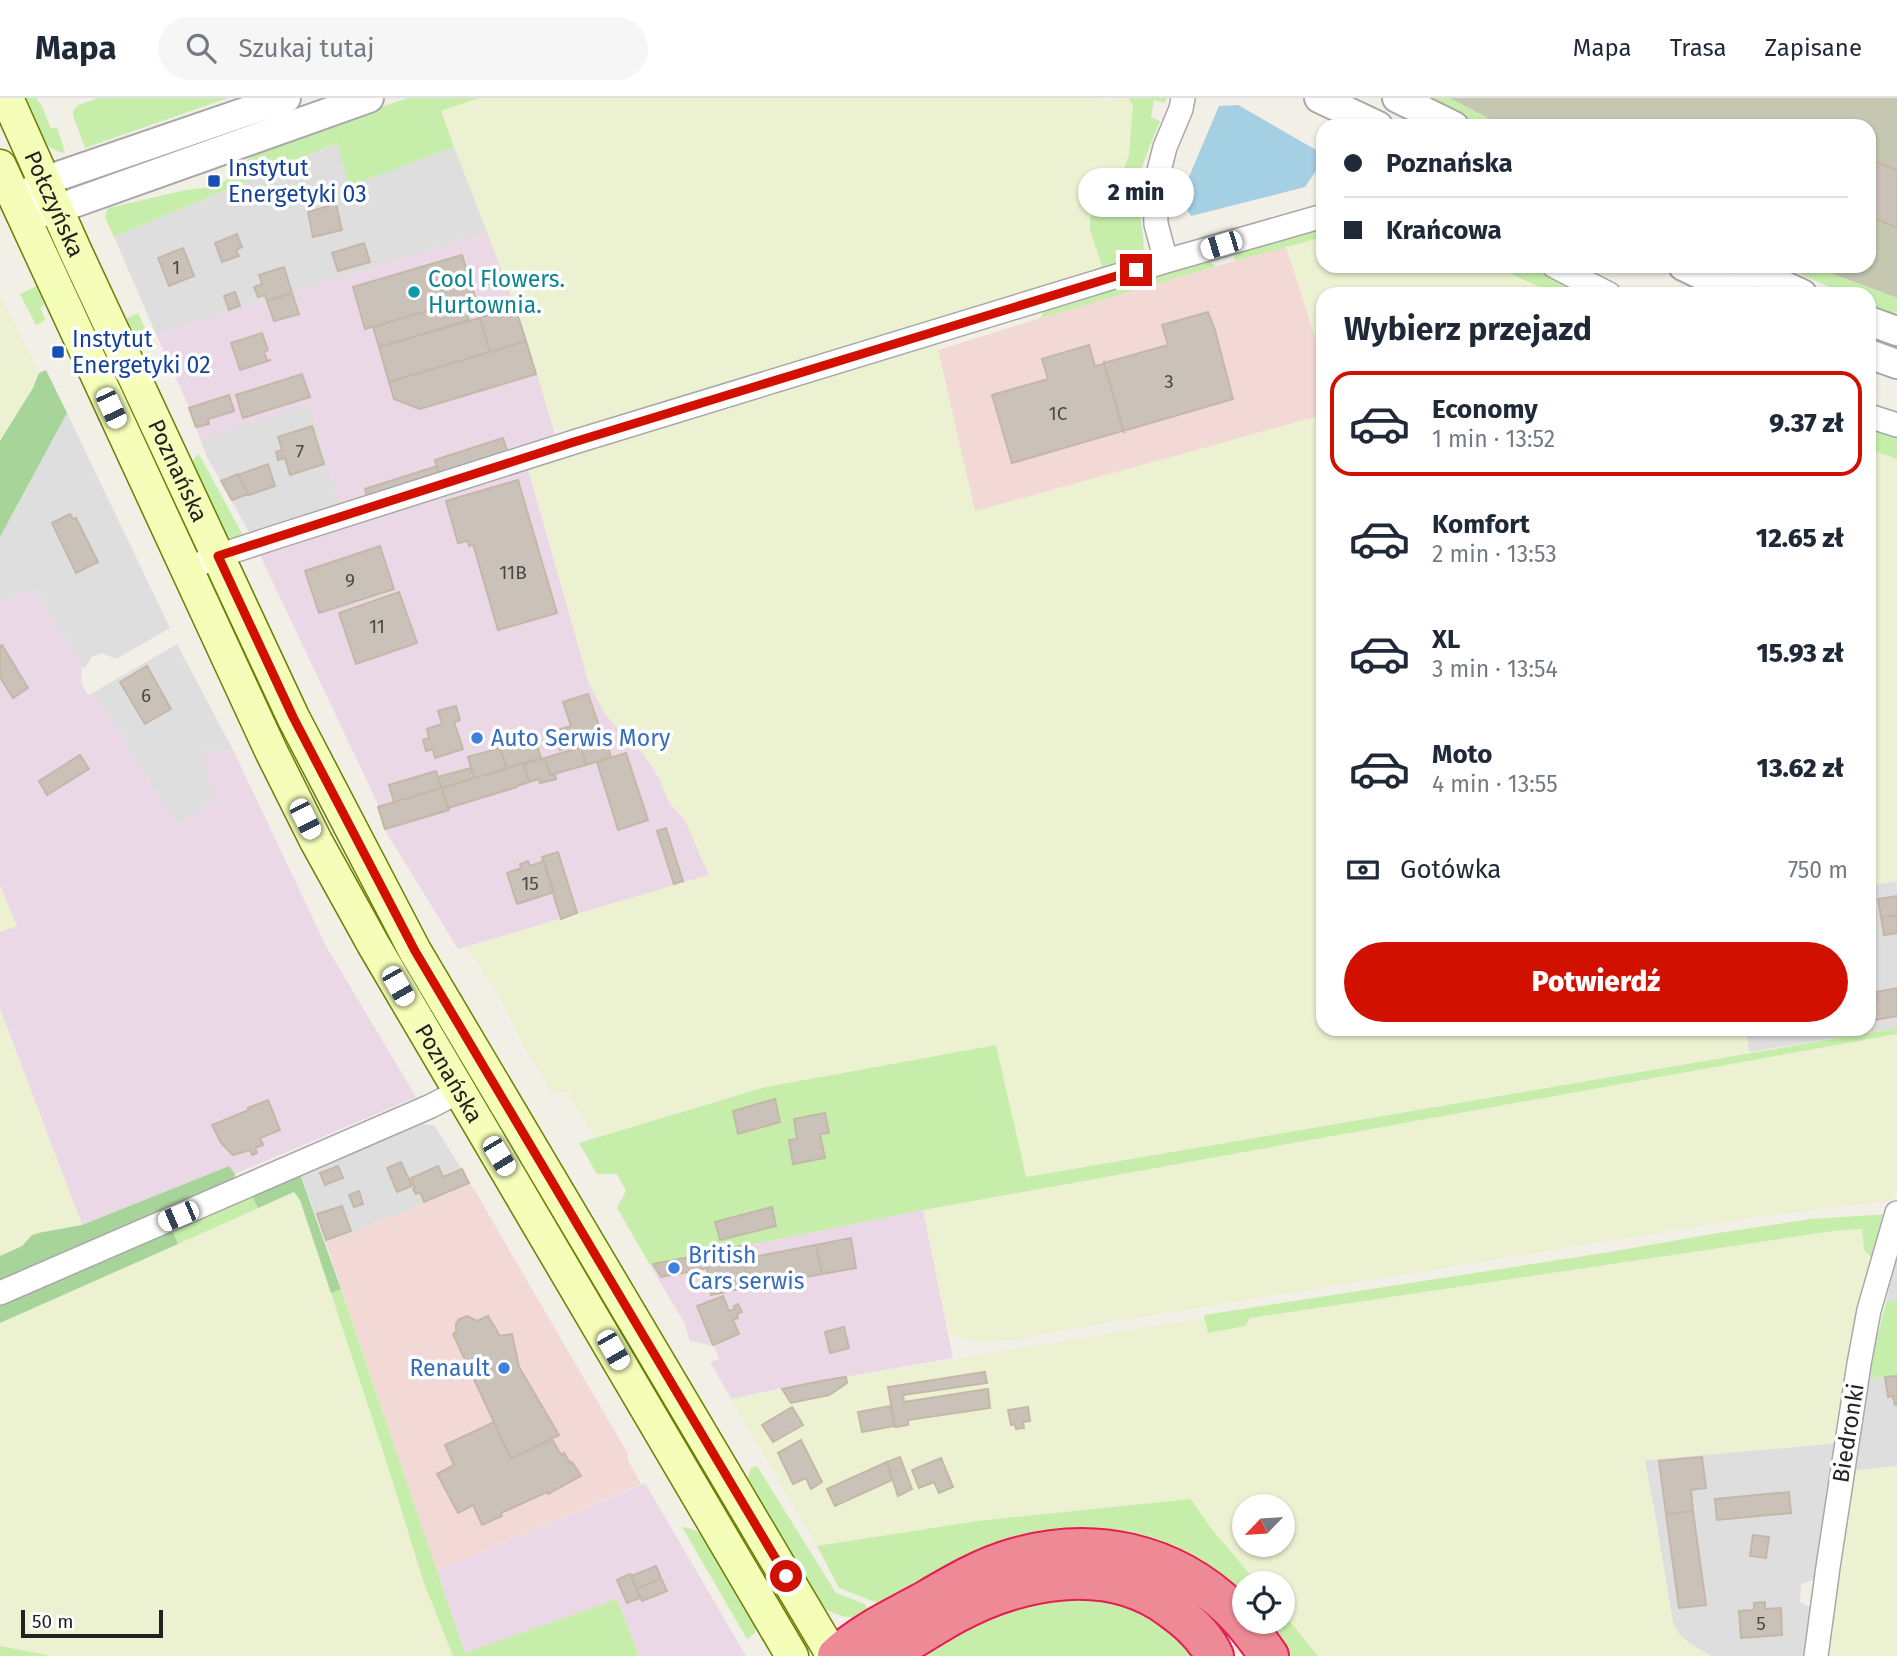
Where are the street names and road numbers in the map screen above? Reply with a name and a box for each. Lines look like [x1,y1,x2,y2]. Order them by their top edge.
street label: Połczyńska [18,146,90,262]
street label: Poznańska [142,415,214,526]
street label: Poznańska [409,1019,489,1128]
street label: Biedronki [1826,1381,1870,1485]

